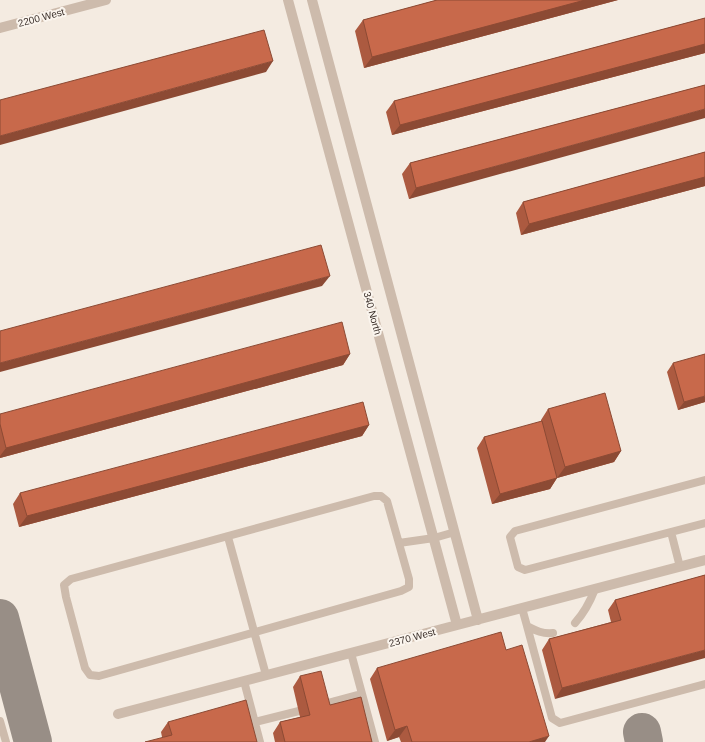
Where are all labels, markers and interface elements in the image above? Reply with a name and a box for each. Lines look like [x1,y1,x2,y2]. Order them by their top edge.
street label: 2200 West [17,6,66,29]
street label: 340 North [362,290,384,336]
street label: 2370 West [388,626,437,649]

